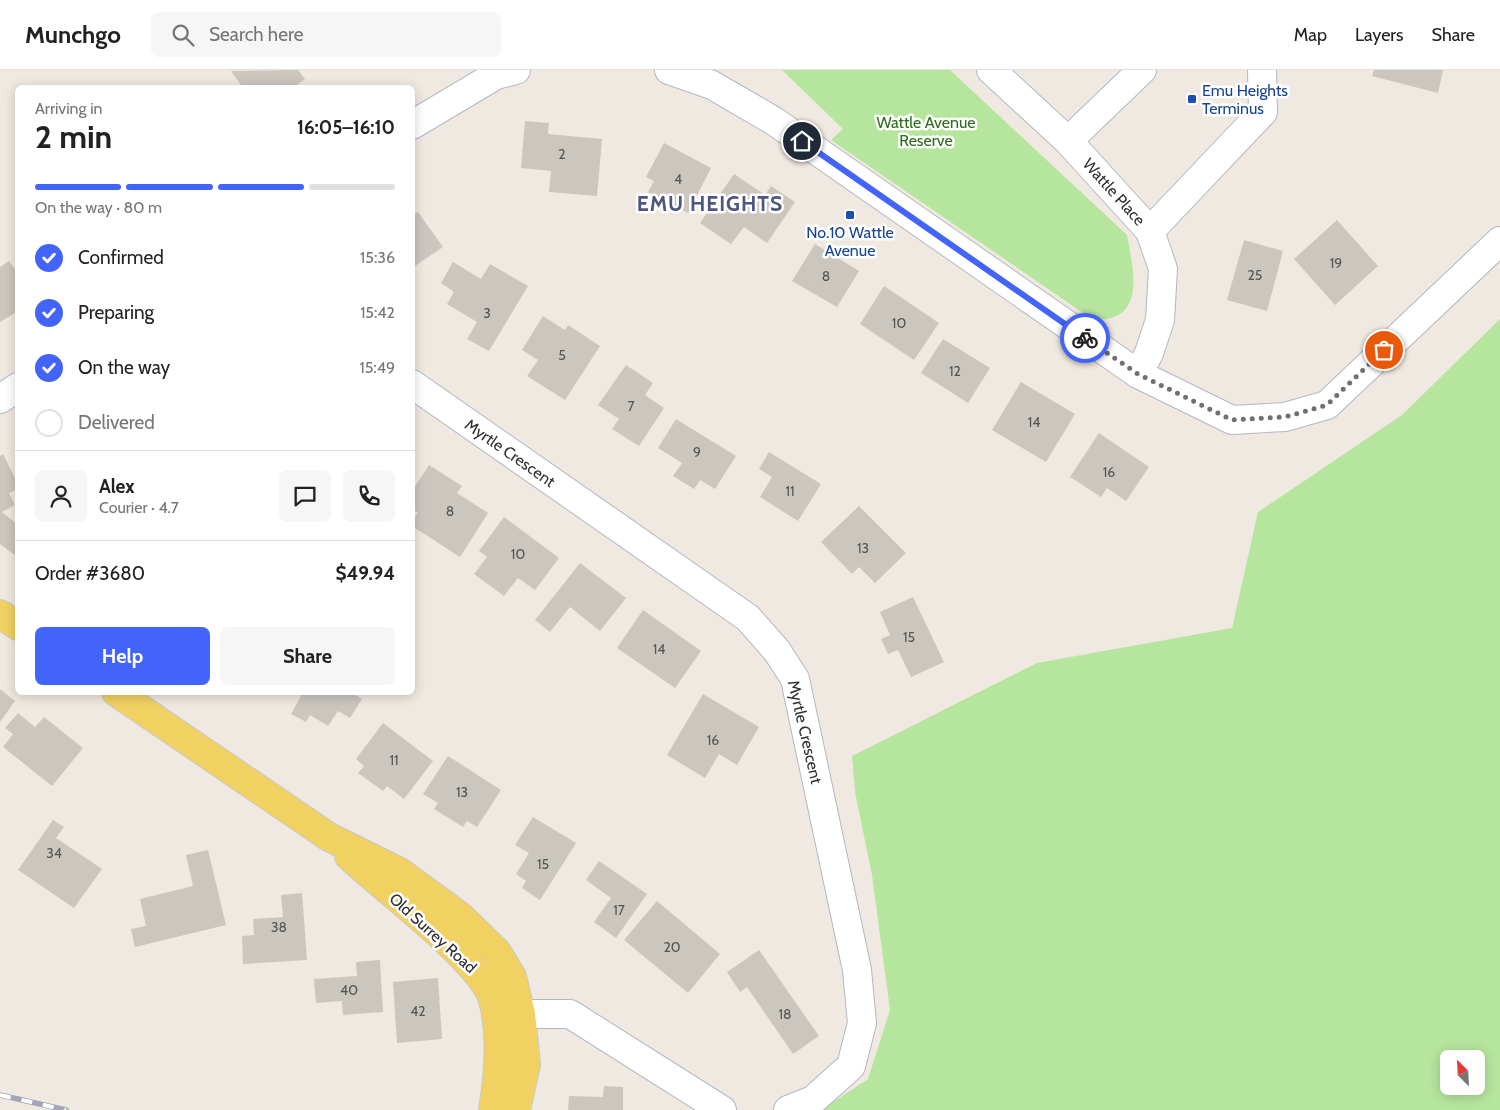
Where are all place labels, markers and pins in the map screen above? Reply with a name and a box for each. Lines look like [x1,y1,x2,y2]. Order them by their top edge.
place label: Emu Heights Terminus [1202,81,1288,118]
marker: Emu Heights Terminus [1186,93,1198,105]
pin [781,120,823,162]
marker: No.10 Wattle Avenue [844,209,856,221]
place label: No.10 Wattle Avenue [806,223,894,260]
pin [1363,329,1405,371]

